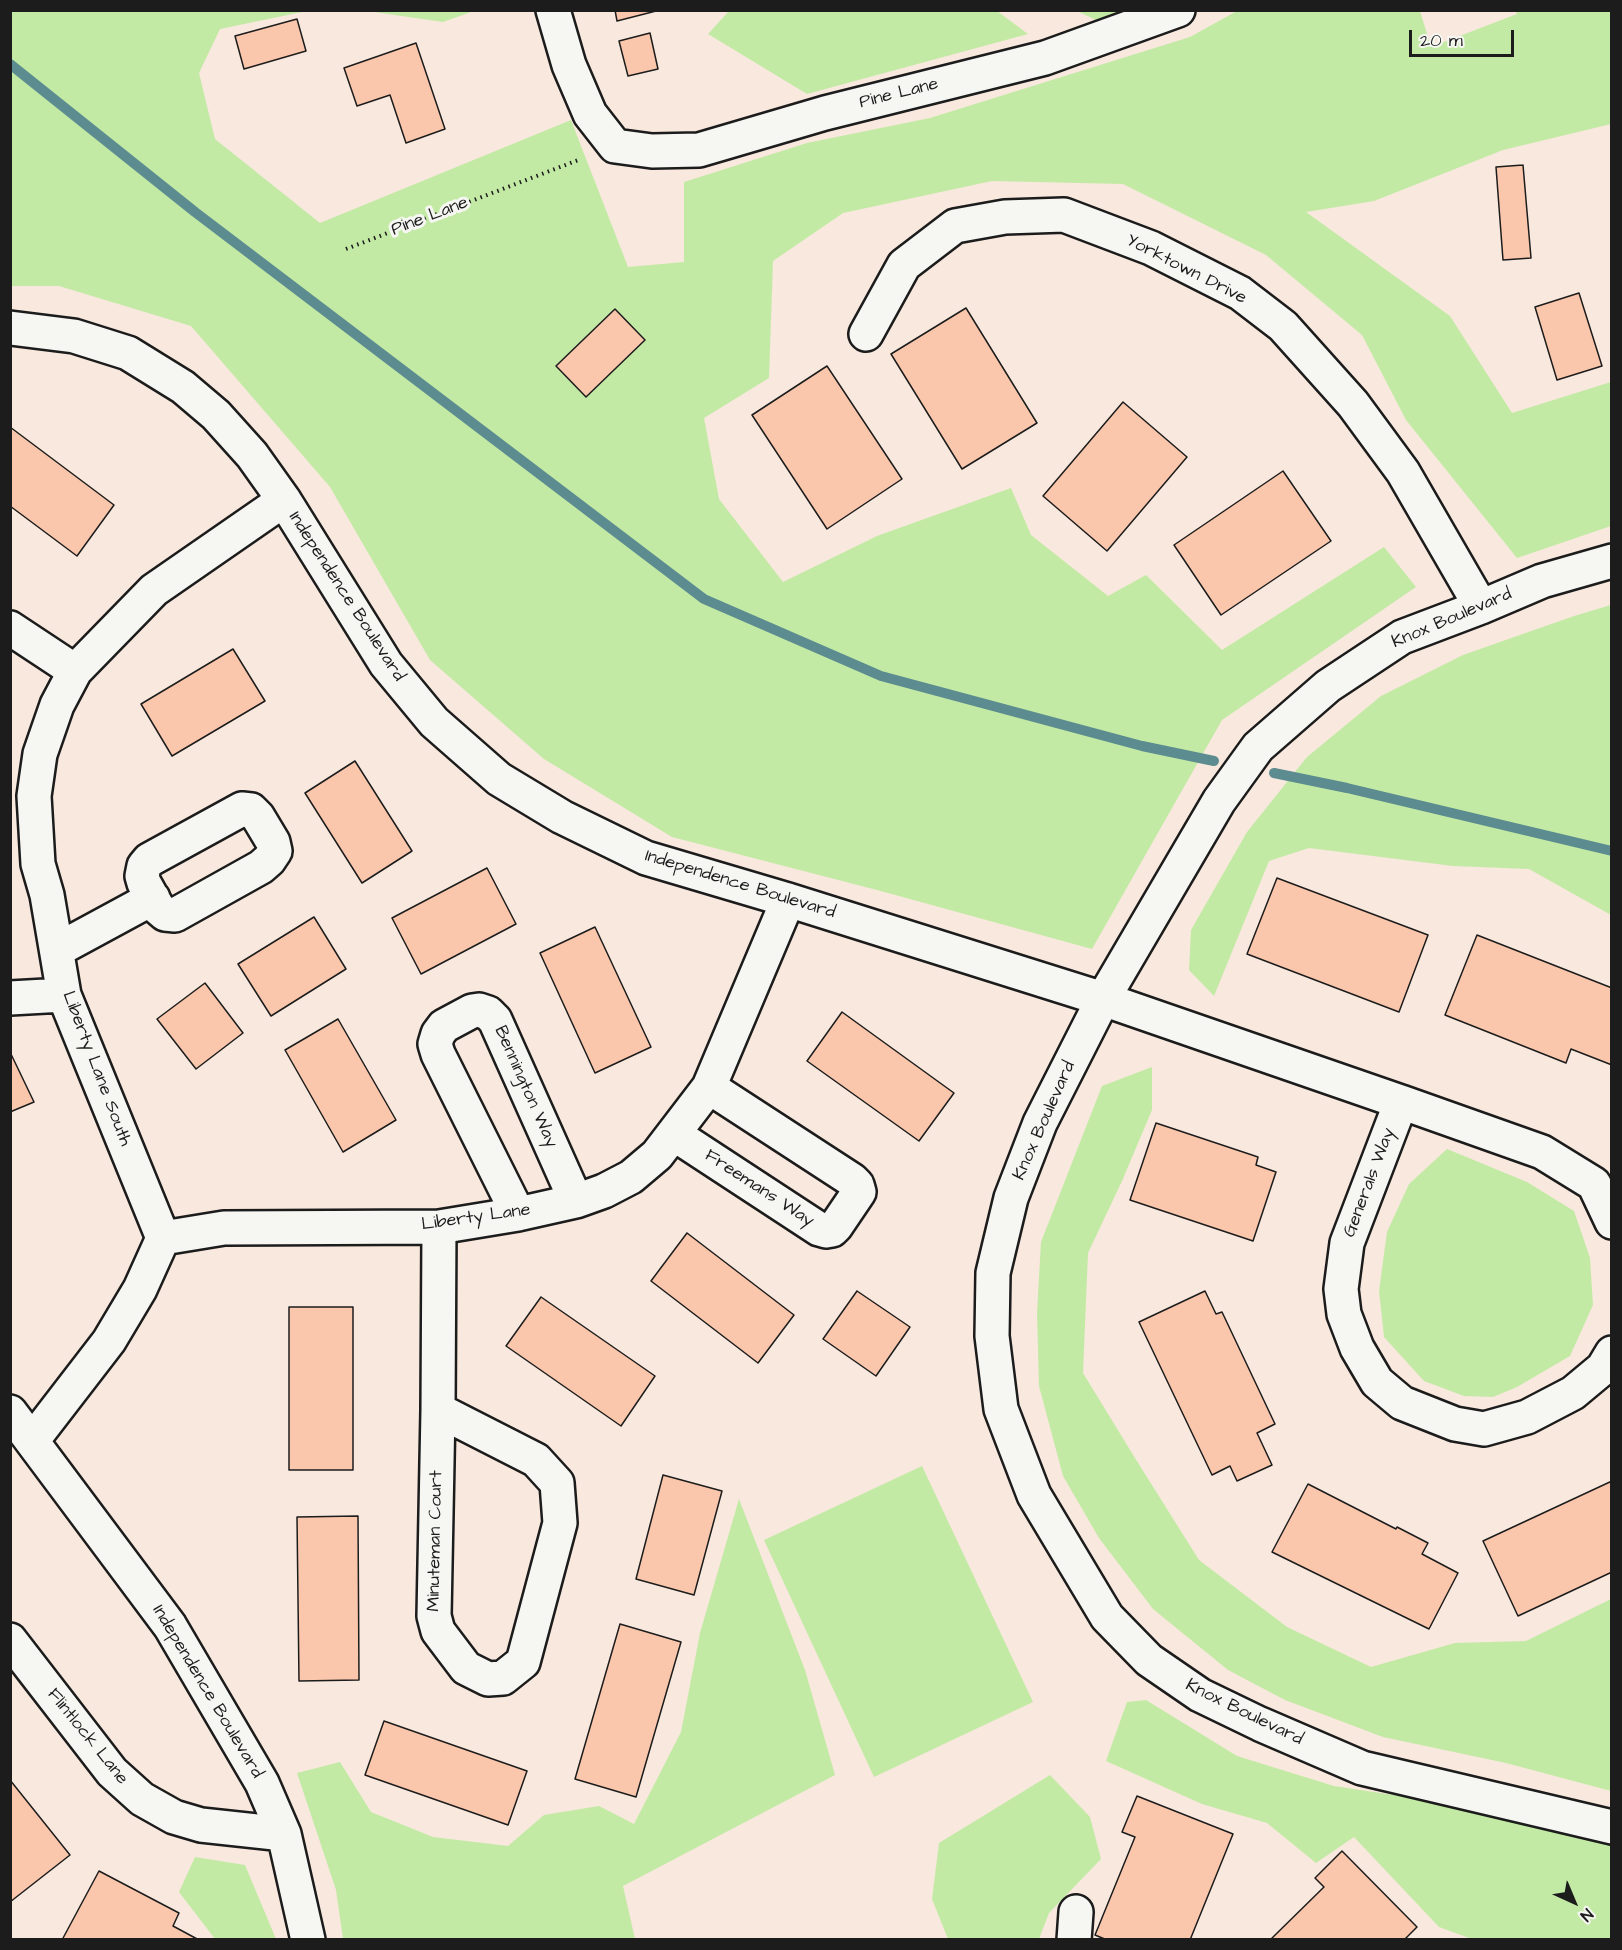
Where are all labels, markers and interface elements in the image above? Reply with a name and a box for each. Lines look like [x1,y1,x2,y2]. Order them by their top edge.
scale bar [1412,18,1517,56]
text: 20 m [1420,28,1463,53]
street label: Pine Lane [857,74,941,114]
street label: Pine Lane [389,192,471,242]
street label: Yorktown Drive [1122,230,1250,310]
street label: Independence Boulevard [283,508,409,686]
street label: Knox Boulevard [1389,584,1515,654]
street label: Independence Boulevard [642,846,838,924]
street label: Liberty Lane South [57,989,135,1149]
street label: Bennington Way [488,1023,562,1151]
street label: Knox Boulevard [1009,1058,1081,1184]
street label: Generals Way [1339,1125,1401,1241]
street label: Freemans Way [700,1146,818,1232]
street label: Liberty Lane [420,1200,532,1236]
street label: Minuteman Court [424,1470,448,1612]
street label: Independence Boulevard [147,1602,267,1782]
street label: Knox Boulevard [1182,1675,1306,1751]
street label: Flintlock Lane [42,1685,132,1789]
north arrow [1544,1872,1604,1932]
text: N [1575,1904,1598,1926]

